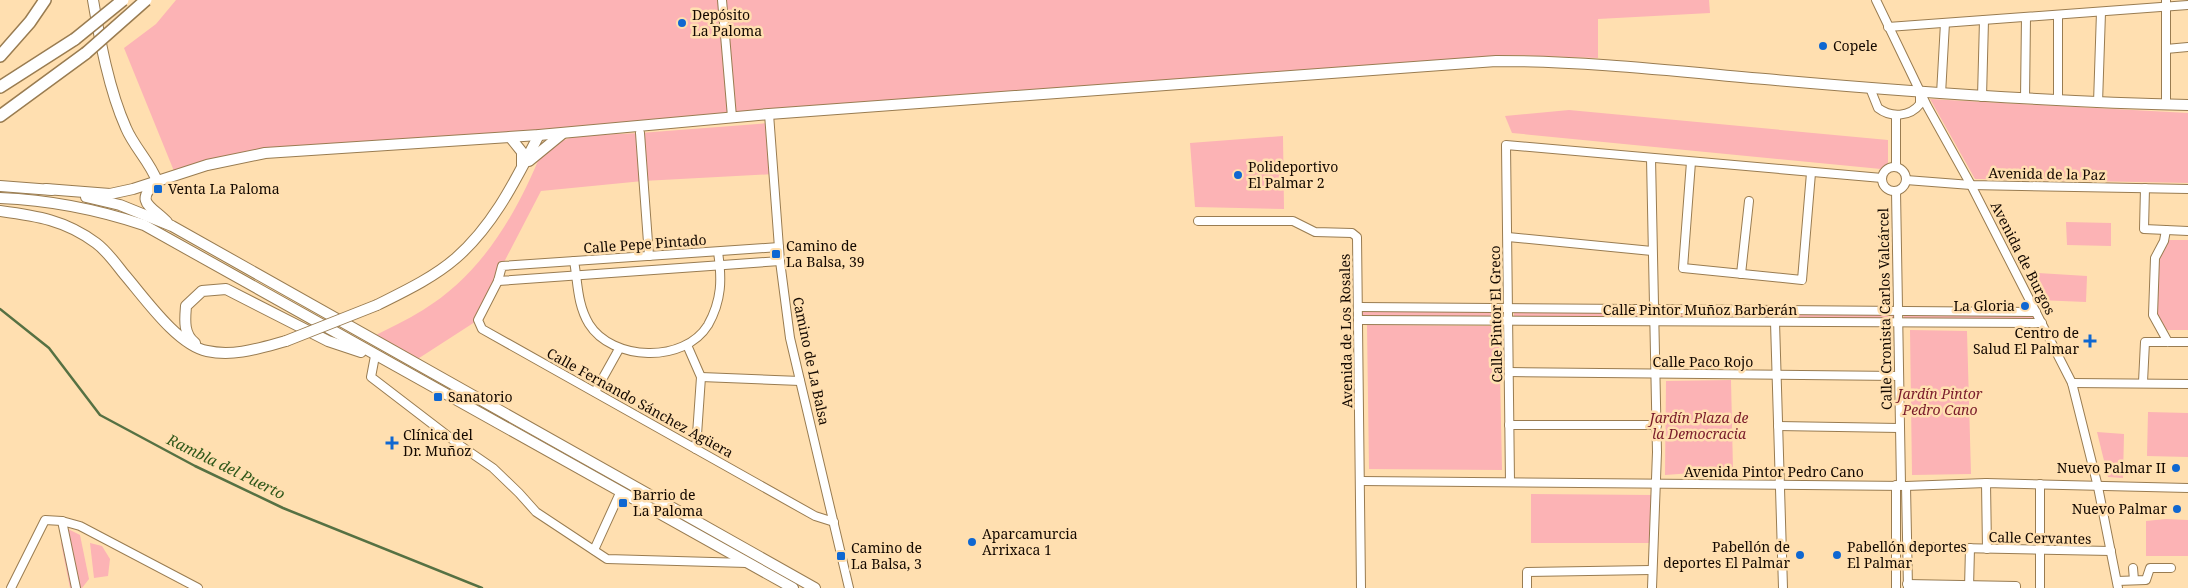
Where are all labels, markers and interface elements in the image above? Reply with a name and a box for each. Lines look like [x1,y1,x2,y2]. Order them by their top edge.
place label: Depósito La Paloma [692,5,762,40]
marker: Depósito La Paloma [676,17,688,29]
place label: Copele [1833,36,1878,55]
marker: Copele [1817,40,1829,52]
place label: Polideportivo El Palmar 2 [1248,157,1338,192]
street label: Avenida de la Paz [1988,163,2106,184]
marker: Polideportivo El Palmar 2 [1232,169,1244,181]
place label: Venta La Paloma [168,179,280,198]
marker: Venta La Paloma [152,183,164,195]
street label: Avenida de Burgos [1987,198,2060,318]
street label: Calle Cronista Carlos Valcárcel [1873,207,1896,410]
street label: Calle Pepe Pintado [583,230,707,257]
place label: Camino de La Balsa, 39 [786,236,865,271]
street label: Calle Pintor El Greco [1485,245,1506,383]
marker: Camino de La Balsa, 39 [770,248,782,260]
street label: Avenida de Los Rosales [1335,254,1356,408]
street label: Camino de La Balsa [789,295,834,427]
place label: La Gloria [1953,296,2015,315]
street label: Calle Pintor Muñoz Barberán [1603,300,1797,319]
marker: La Gloria [2019,300,2031,312]
place label: Centro de Salud El Palmar [1973,323,2079,358]
marker: Centro de Salud El Palmar [2083,334,2097,348]
street label: Calle Fernando Sánchez Agüera [544,343,737,462]
street label: Calle Paco Rojo [1653,352,1753,371]
park label: Jardín Pintor Pedro Cano [1895,384,1983,419]
place label: Sanatorio [448,387,513,406]
marker: Sanatorio [432,391,444,403]
park label: Jardín Plaza de la Democracia [1647,408,1748,443]
place label: Clínica del Dr. Muñoz [403,425,473,460]
water label: Rambla del Puerto [163,428,289,503]
marker: Clínica del Dr. Muñoz [385,436,399,450]
place label: Nuevo Palmar II [2057,458,2166,477]
street label: Avenida Pintor Pedro Cano [1684,462,1864,481]
marker: Nuevo Palmar II [2170,462,2182,474]
place label: Barrio de La Paloma [633,485,703,520]
marker: Barrio de La Paloma [617,497,629,509]
place label: Nuevo Palmar [2072,499,2167,518]
marker: Nuevo Palmar [2171,503,2183,515]
place label: Aparcamurcia Arrixaca 1 [982,524,1078,559]
street label: Calle Cervantes [1988,527,2092,548]
marker: Aparcamurcia Arrixaca 1 [966,536,978,548]
place label: Pabellón de deportes El Palmar [1663,537,1790,572]
place label: Pabellón deportes El Palmar [1847,537,1967,572]
place label: Camino de La Balsa, 3 [851,538,922,573]
marker: Pabellón de deportes El Palmar [1794,549,1806,561]
marker: Pabellón deportes El Palmar [1831,549,1843,561]
marker: Camino de La Balsa, 3 [835,550,847,562]

